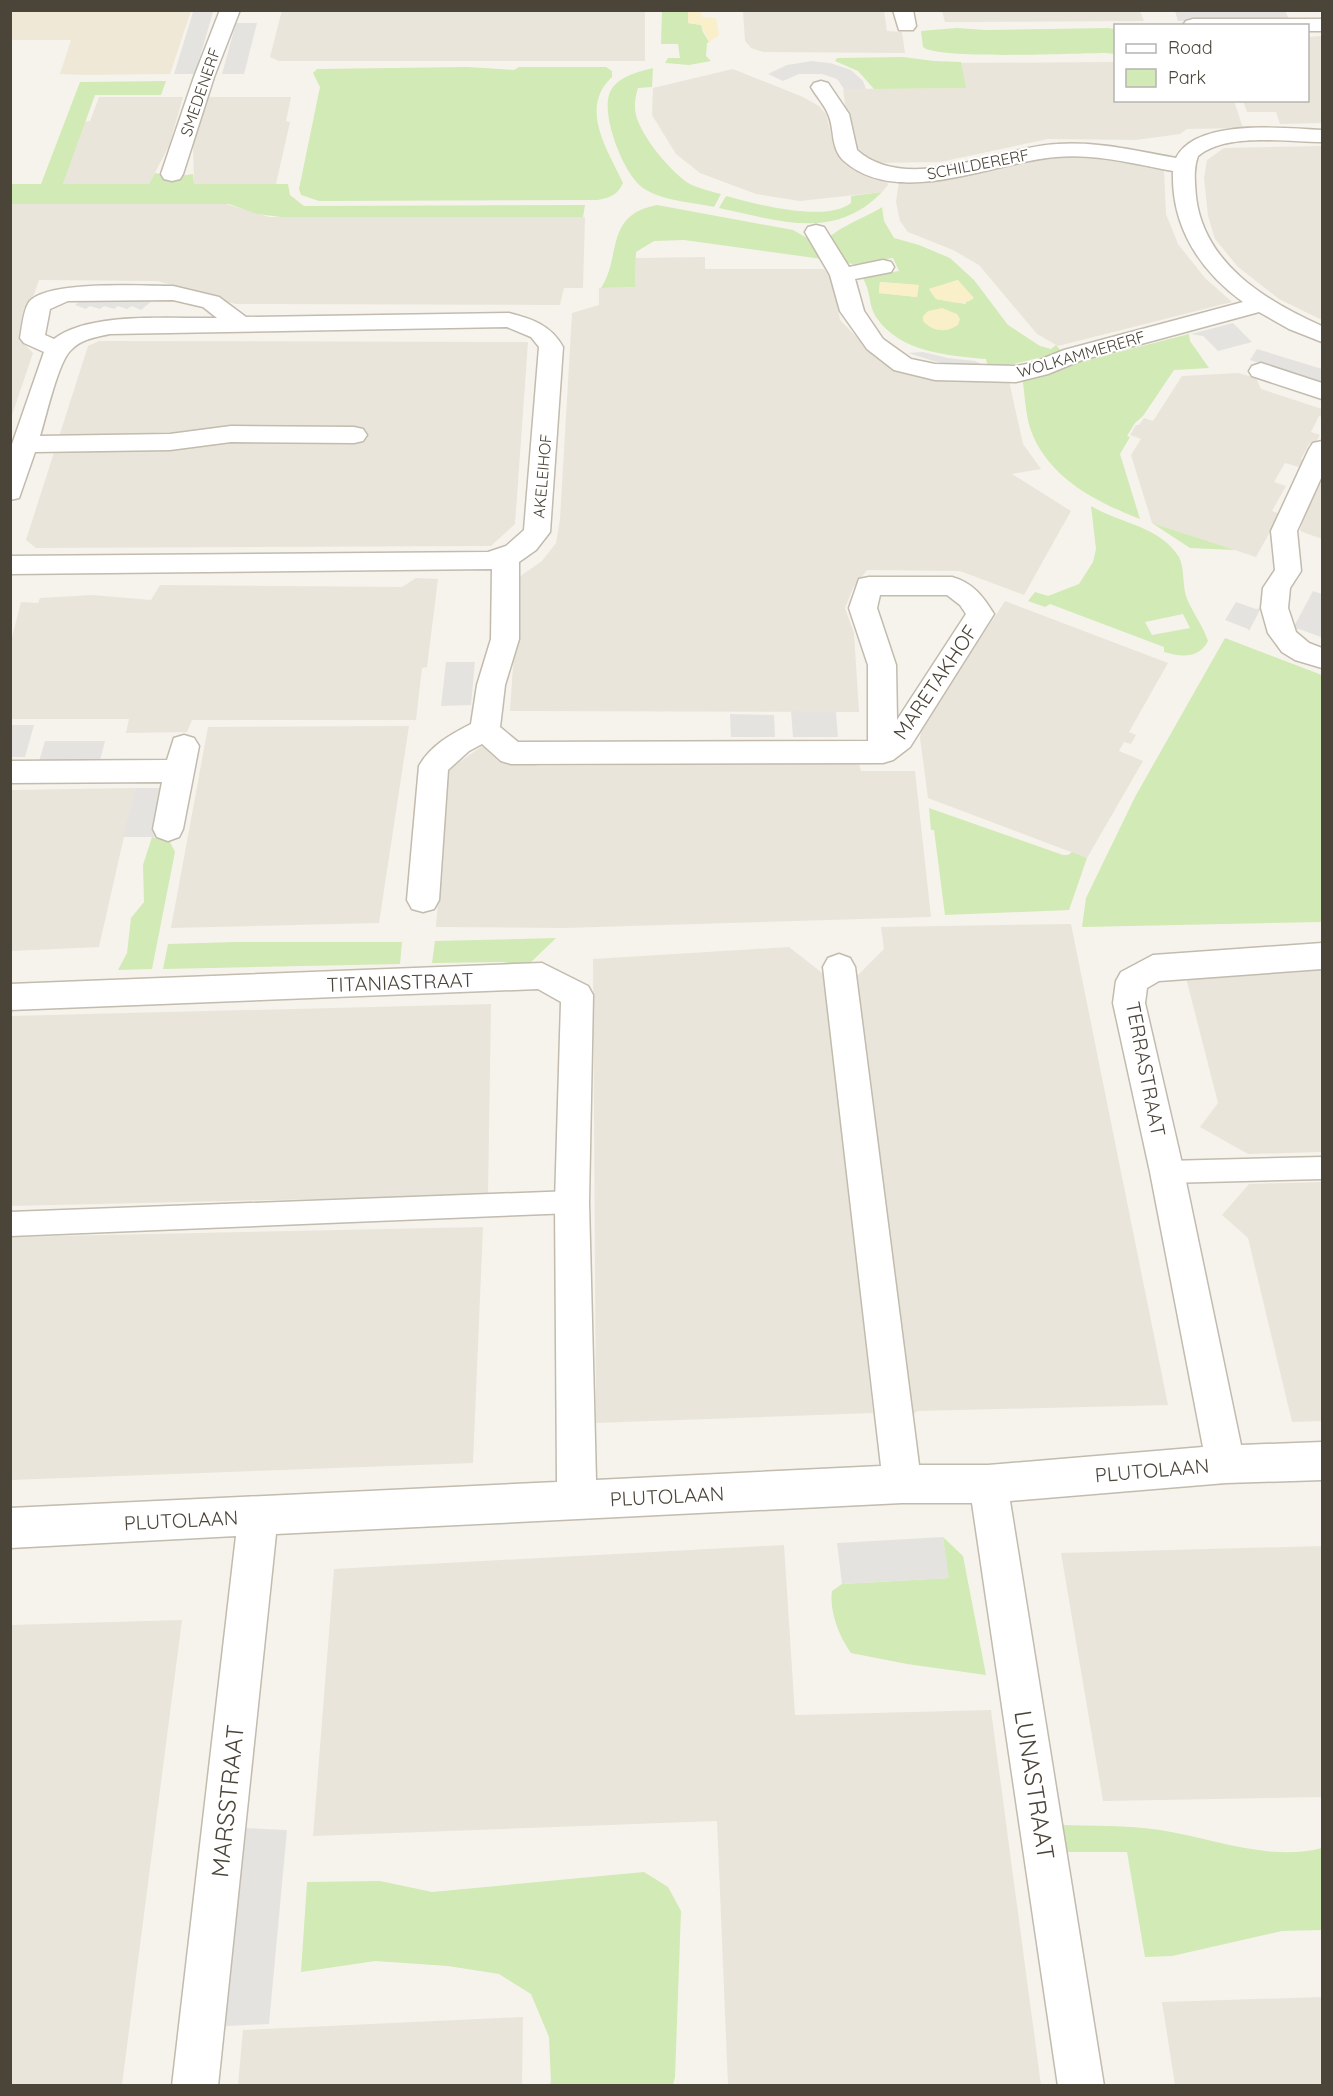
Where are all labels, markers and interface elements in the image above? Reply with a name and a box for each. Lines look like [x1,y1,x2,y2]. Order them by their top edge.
legend [1114,24,1309,102]
text: Road [1168,36,1213,59]
street label: SMEDENERF [176,45,224,139]
text: Park [1168,66,1206,89]
street label: SCHILDERERF [925,144,1031,184]
street label: WOLKAMMERERF [1015,326,1147,382]
street label: AKELEIHOF [528,433,556,519]
street label: MARETAKHOF [888,620,982,744]
street label: TITANIASTRAAT [326,967,474,997]
street label: TERRASTRAAT [1121,999,1171,1139]
street label: PLUTOLAAN [1094,1453,1210,1487]
street label: PLUTOLAAN [609,1481,725,1511]
street label: PLUTOLAAN [123,1505,239,1535]
street label: LUNASTRAAT [1008,1708,1062,1862]
street label: MARSSTRAAT [204,1723,250,1879]

